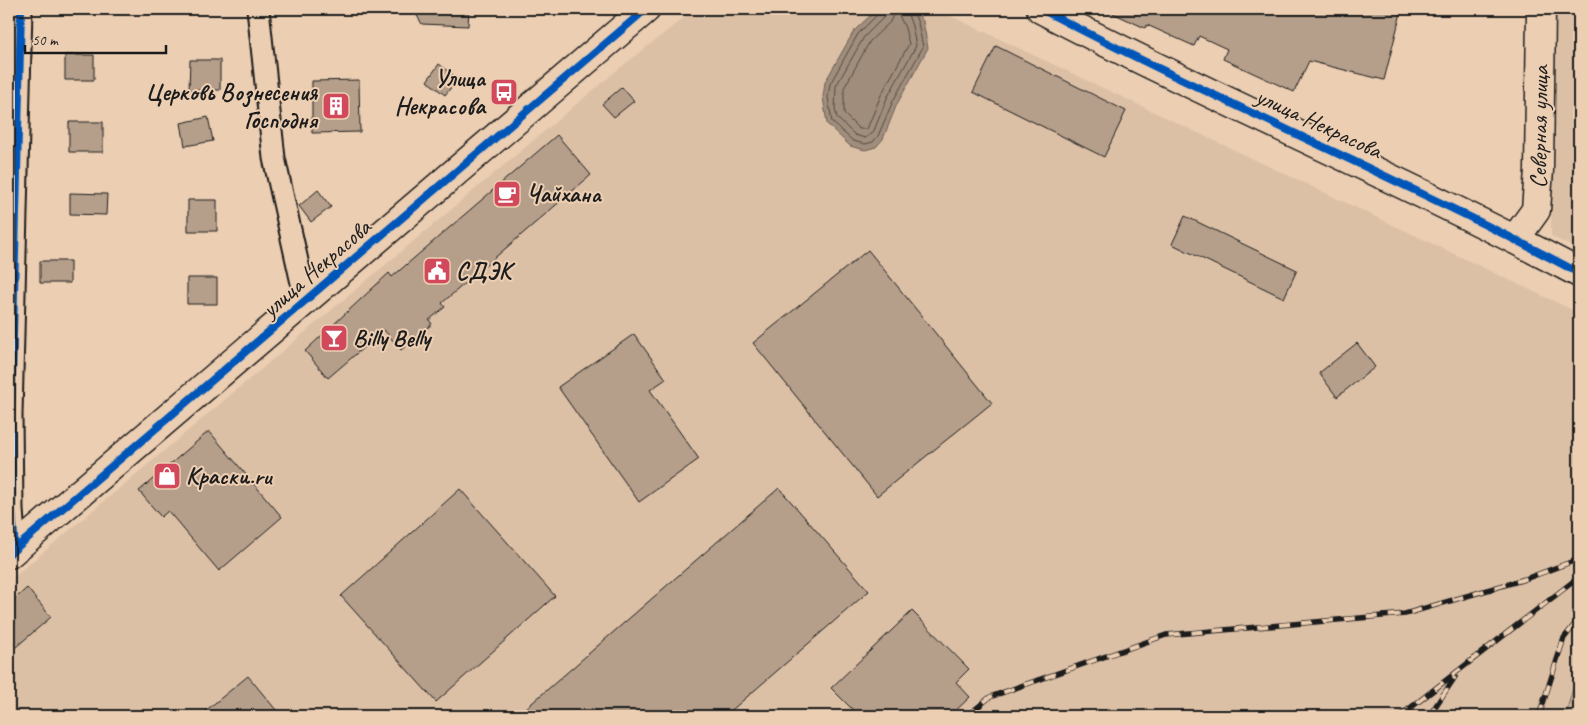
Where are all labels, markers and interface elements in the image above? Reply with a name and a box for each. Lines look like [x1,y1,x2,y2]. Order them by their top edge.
scale bar [25,22,166,54]
text: 50 m [32,31,59,50]
place label: Улица Некрасова [395,63,487,121]
street label: Северная улица [1523,64,1555,189]
place label: Церковь Вознесения Господня [145,77,319,135]
bus stop icon: Улица Некрасова [489,77,519,107]
street label: улица Некрасова [1249,80,1388,166]
building icon: Церковь Вознесения Господня [321,91,351,121]
cafe icon: Чайхана [492,179,522,209]
place label: Чайхана [526,179,602,209]
street label: улица Некрасова [254,211,378,325]
public building icon: СДЭК [422,256,452,286]
place label: СДЭК [456,256,516,286]
bar icon: Billy Belly [319,323,349,353]
place label: Billy Belly [353,323,433,353]
shop icon: Краски.ru [152,461,182,491]
place label: Краски.ru [186,461,274,491]

